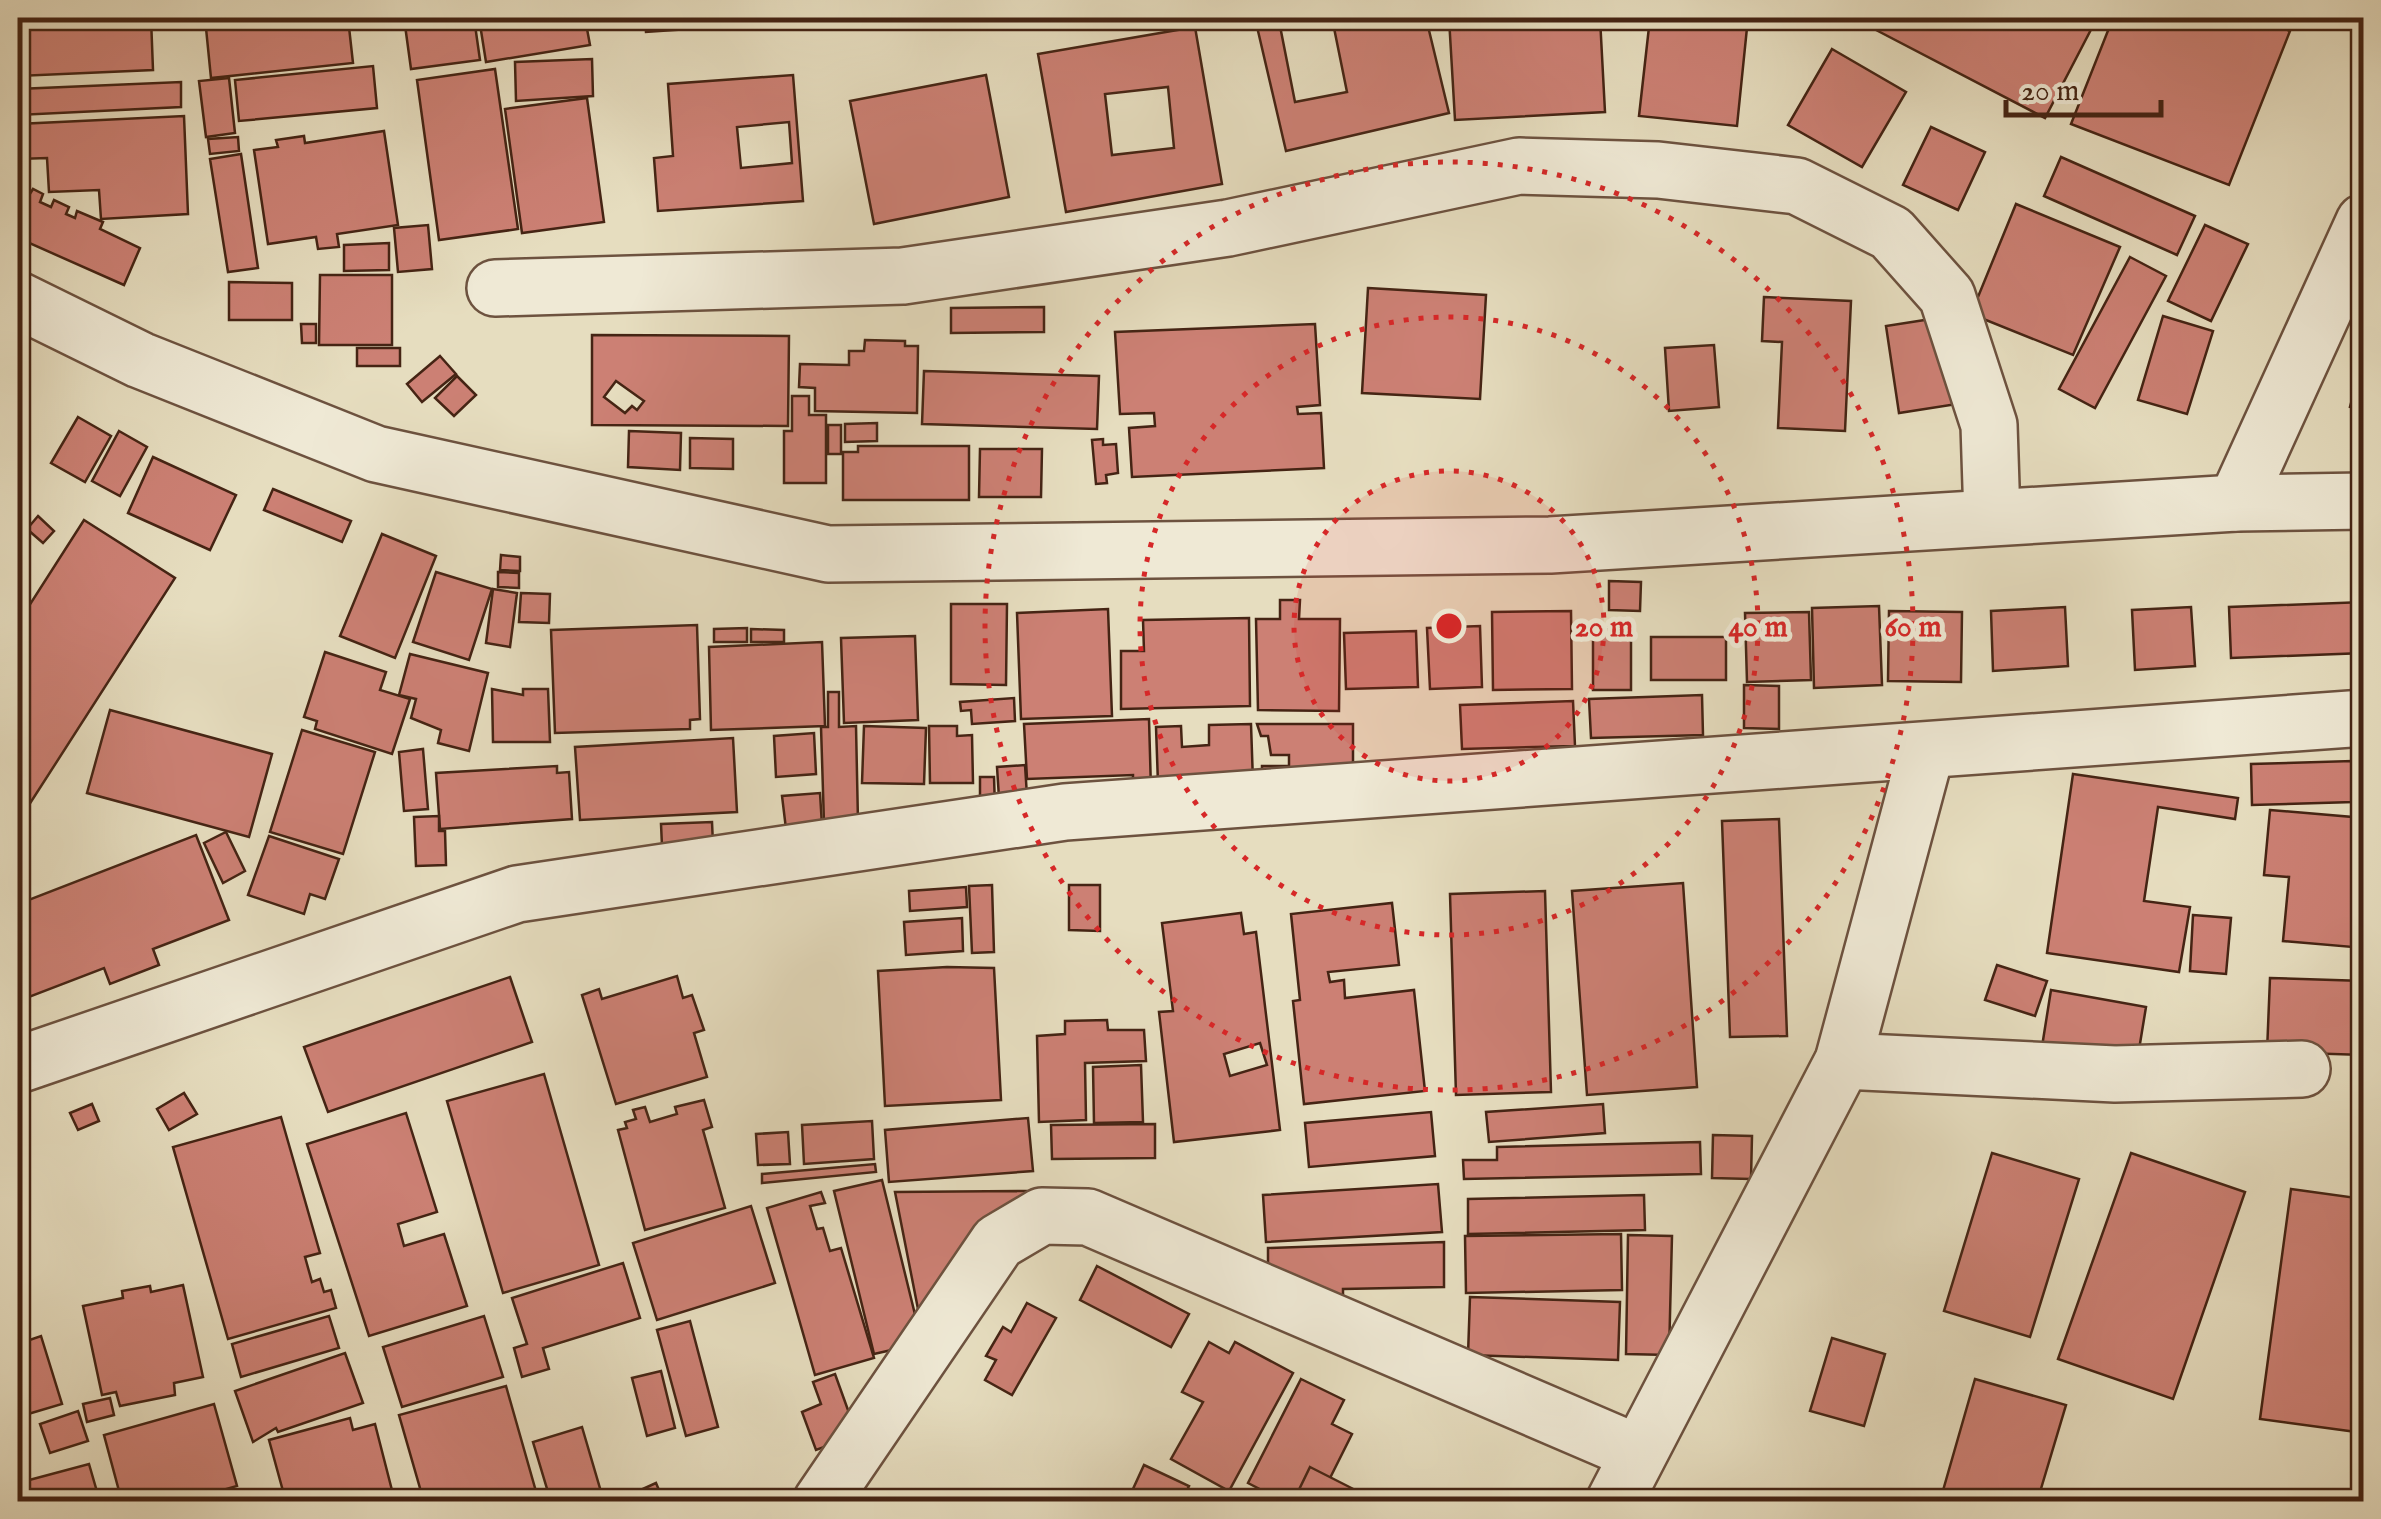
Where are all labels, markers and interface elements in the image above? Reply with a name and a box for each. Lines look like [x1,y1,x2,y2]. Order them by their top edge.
scale bar [2006,55,2161,117]
text: 20 m [2021,73,2080,111]
centre of rings [1431,608,1467,644]
text: 20 m [1575,609,1633,647]
text: 40 m [1728,609,1788,647]
text: 60 m [1884,609,1942,647]

